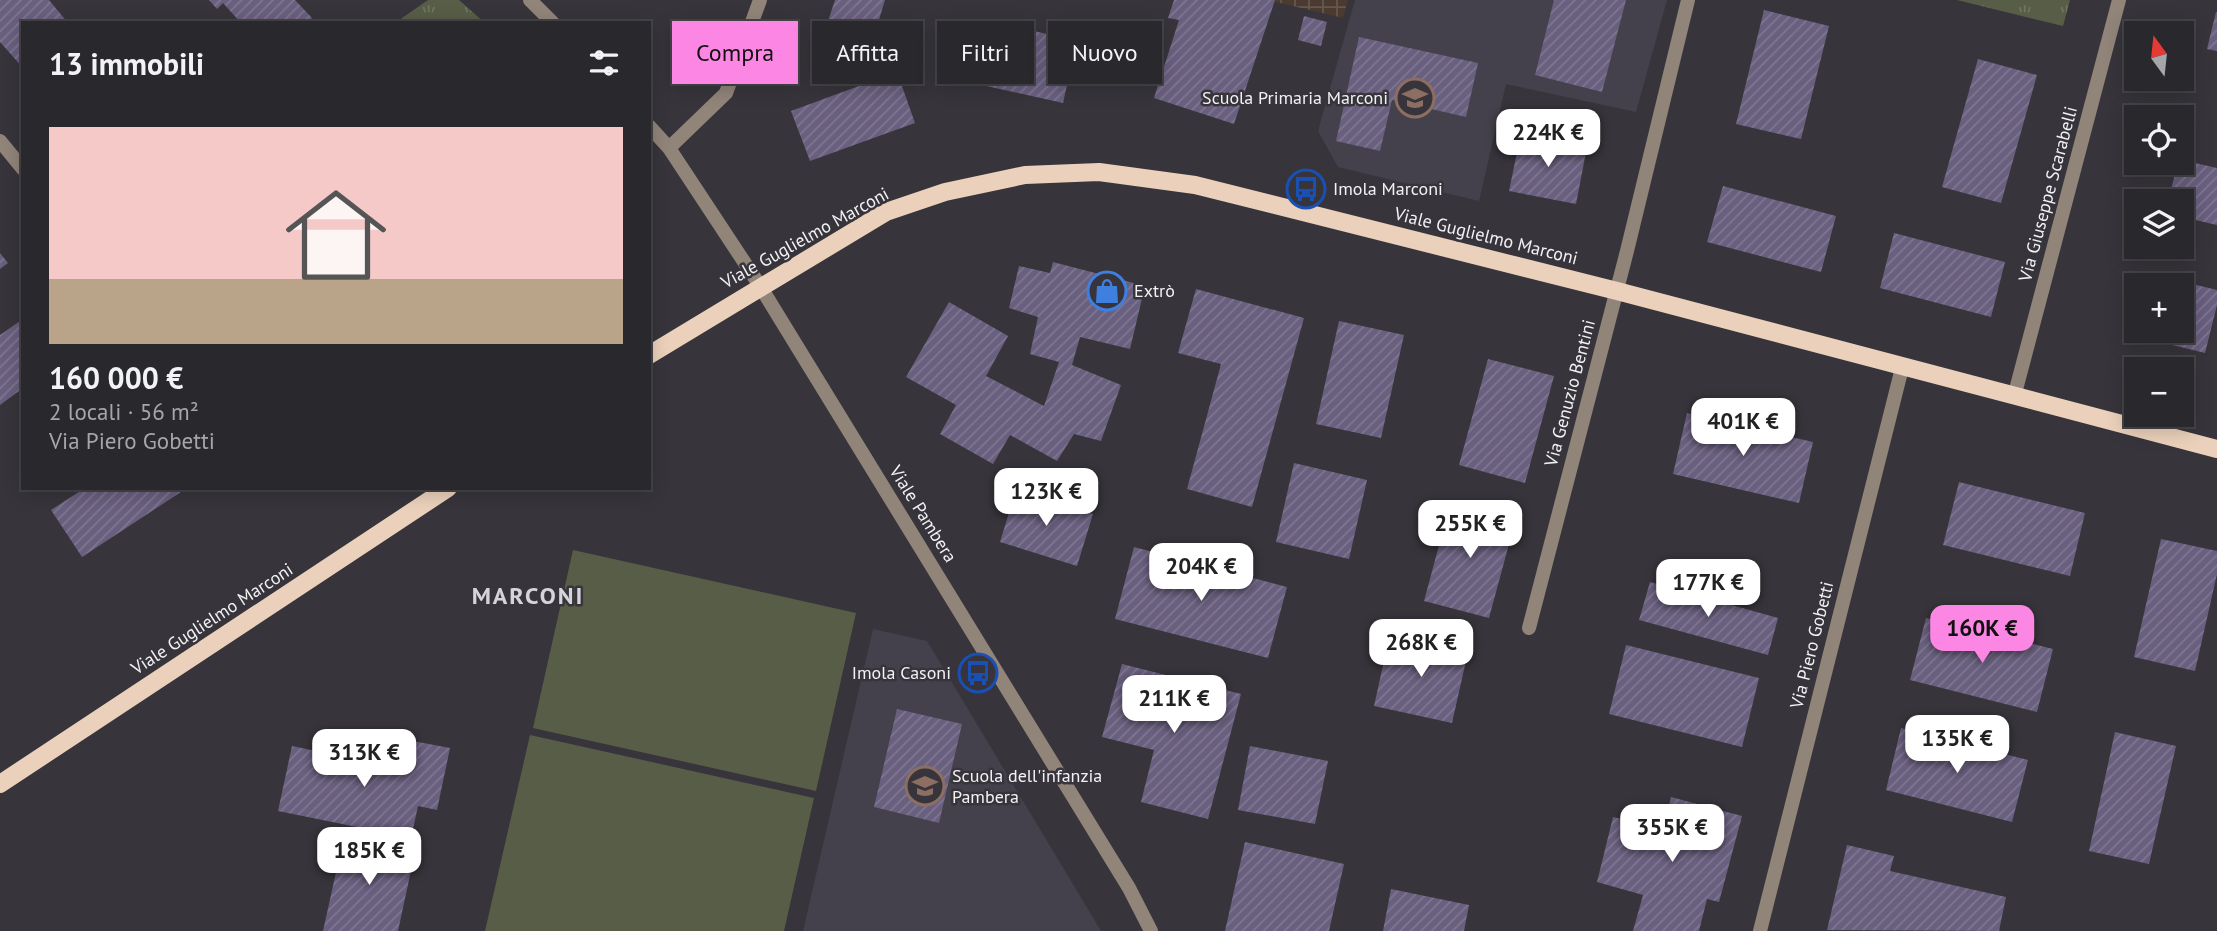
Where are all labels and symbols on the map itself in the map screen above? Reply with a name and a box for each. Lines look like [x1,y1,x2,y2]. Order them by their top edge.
north arrow [2124,21,2194,91]
school or university icon: Scuola Primaria Marconi [1394,77,1436,119]
place label: Scuola Primaria Marconi [1202,86,1388,109]
street label: Via Giuseppe Scarabelli [2013,104,2082,285]
pin: 224K € [1491,110,1605,169]
bus stop icon: Imola Marconi [1285,168,1327,210]
place label: Imola Marconi [1333,177,1443,200]
street label: Viale Guglielmo Marconi [716,182,893,294]
street label: Viale Guglielmo Marconi [1391,201,1580,269]
shop icon: Extrò [1086,270,1128,312]
place label: Extrò [1134,279,1175,302]
street label: Via Genuzio Bentini [1539,317,1600,470]
pin: 401K € [1686,398,1800,458]
street label: Viale Pambera [884,460,962,567]
pin: 123K € [989,468,1103,528]
pin: 255K € [1413,500,1527,560]
pin: 204K € [1144,544,1258,603]
street label: Viale Guglielmo Marconi [126,558,297,680]
pin: 177K € [1651,560,1765,619]
street label: Via Piero Gobetti [1784,579,1838,712]
district label: MARCONI [472,580,584,611]
pin: 160K € [1925,606,2039,665]
pin: 268K € [1364,620,1478,679]
bus stop icon: Imola Casoni [957,652,999,694]
place label: Imola Casoni [852,661,951,684]
pin: 211K € [1117,676,1231,735]
pin: 135K € [1900,716,2014,775]
pin: 313K € [307,730,421,789]
place label: Scuola dell'infanzia Pambera [952,764,1102,808]
school or university icon: Scuola dell'infanzia Pambera [904,765,946,807]
pin: 355K € [1615,804,1729,864]
pin: 185K € [312,828,426,887]

